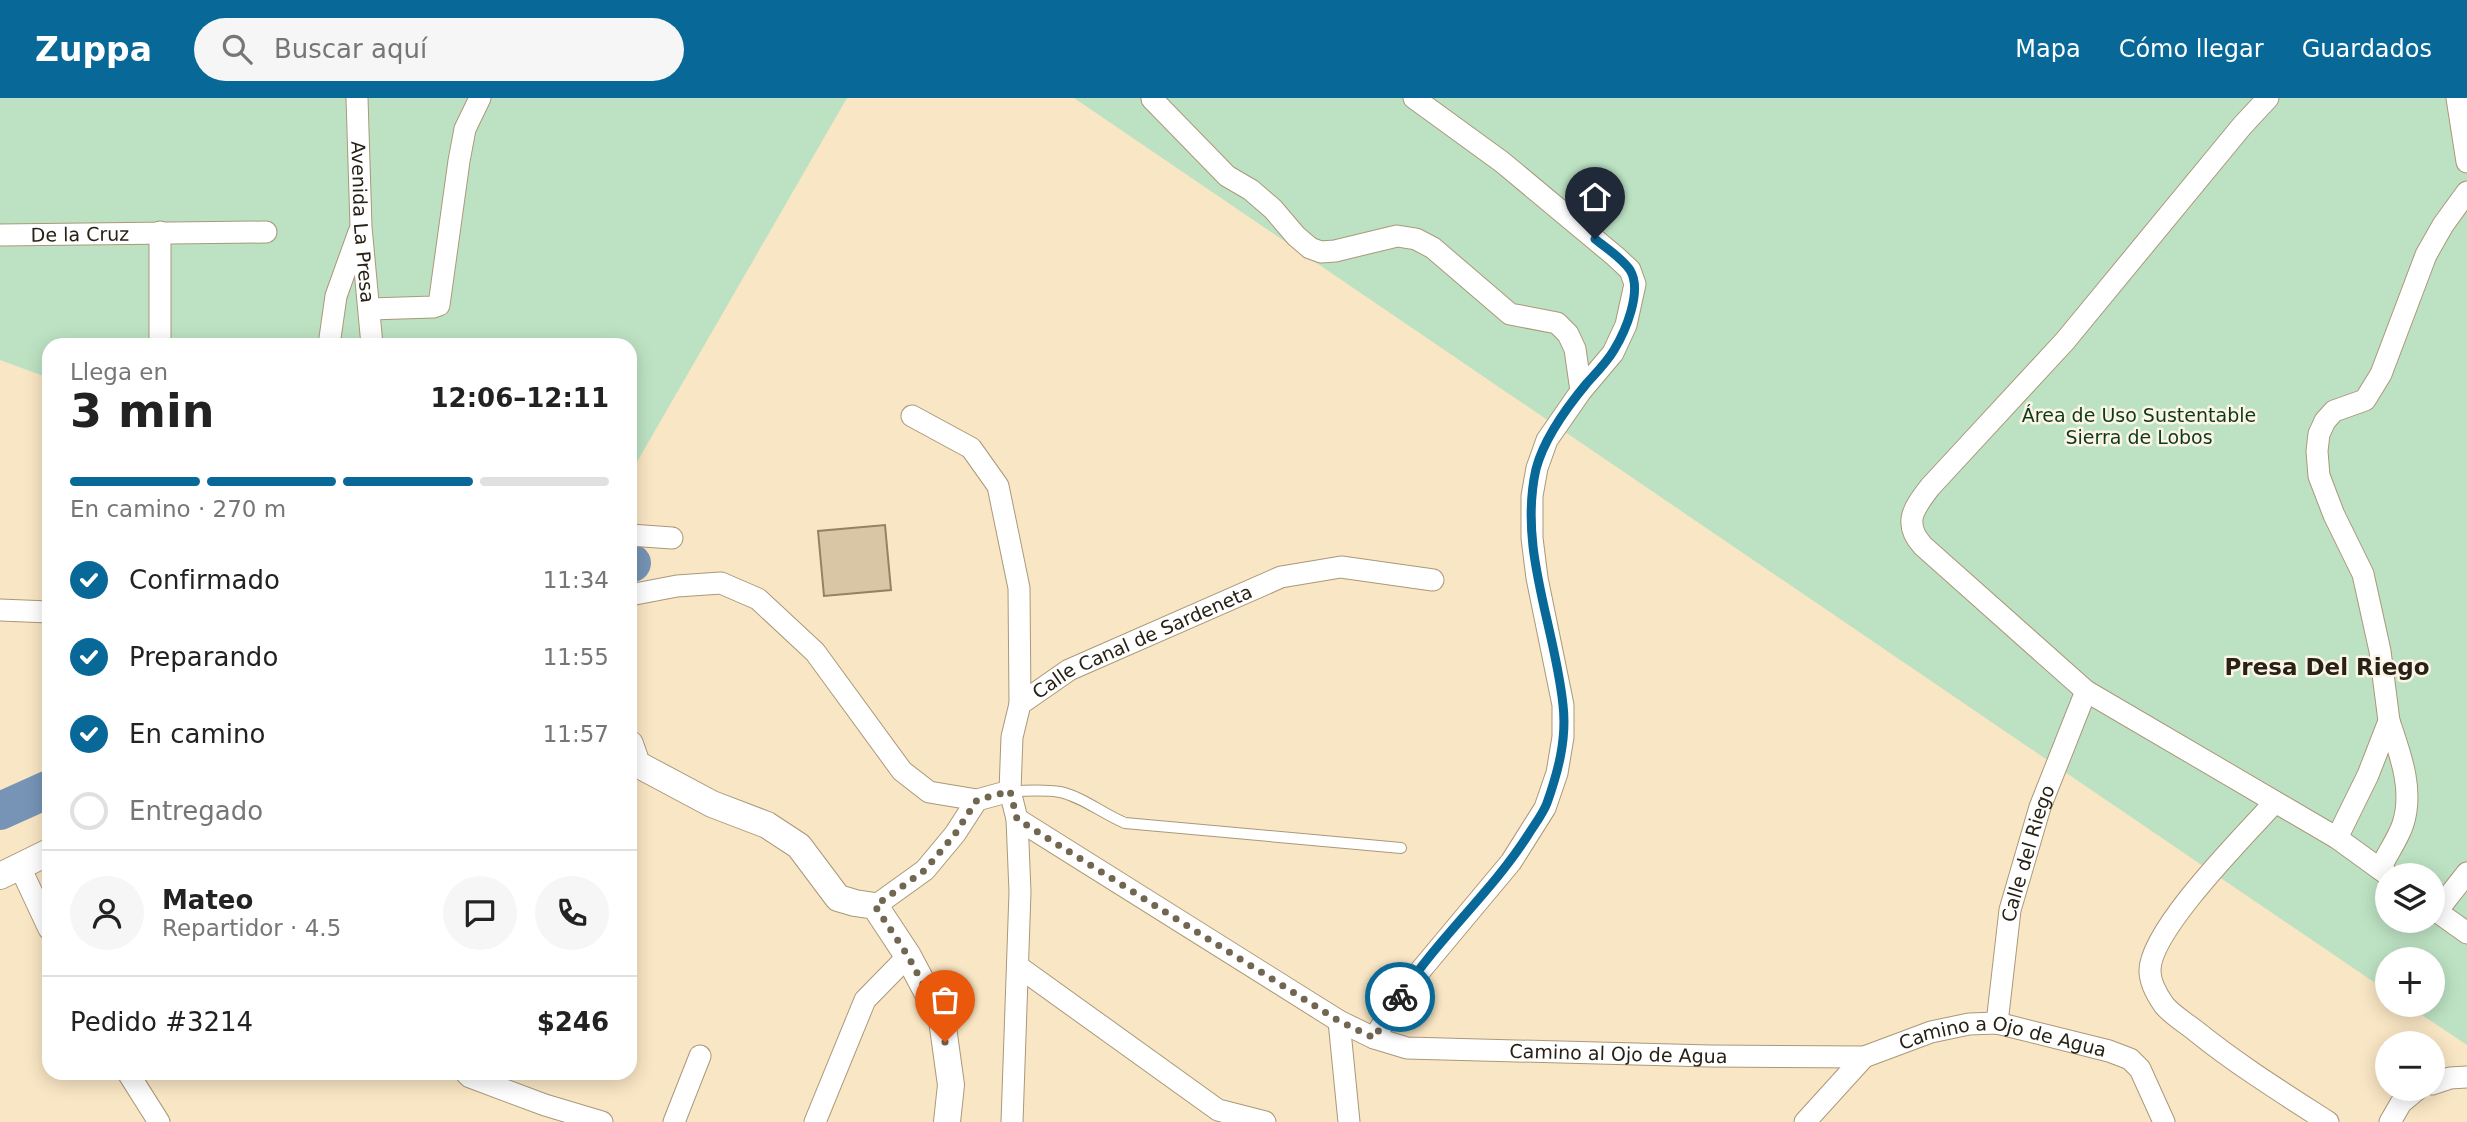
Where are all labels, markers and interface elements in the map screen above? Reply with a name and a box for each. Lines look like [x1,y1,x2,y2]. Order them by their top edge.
search box [194,18,684,81]
text: Zuppa [35,30,152,69]
icon: search [218,30,256,68]
text: Buscar aquí [274,34,427,64]
text: Mapa [2015,35,2081,63]
text: Cómo llegar [2119,35,2264,63]
text: Guardados [2302,35,2432,63]
street label: Avenida La Presa [347,141,379,304]
pin [1565,167,1625,239]
icon: home [1576,178,1614,216]
street label: De la Cruz [31,223,129,246]
text: Llega en [70,359,168,385]
text: 12:06–12:11 [430,383,609,413]
text: 3 min [70,384,214,438]
park label: Área de Uso Sustentable Sierra de Lobos [2022,404,2256,448]
text: En camino · 270 m [70,496,286,522]
icon: check [70,561,108,599]
text: Confirmado [129,565,280,595]
text: 11:34 [543,567,609,593]
street label: Calle Canal de Sardeneta [1028,580,1255,703]
icon: check [70,638,108,676]
text: Preparando [129,642,278,672]
text: 11:55 [543,644,609,670]
district label: Presa Del Riego [2224,654,2430,680]
icon: check [70,715,108,753]
text: En camino [129,719,265,749]
text: 11:57 [543,721,609,747]
street label: Calle del Riego [1998,781,2059,923]
text: Entregado [129,796,263,826]
map controls [2375,863,2445,1101]
button: layers [2375,863,2445,933]
button: person [70,876,144,950]
button: chat [443,876,517,950]
button: phone [535,876,609,950]
text: Mateo [162,885,253,915]
text: Repartidor · 4.5 [162,915,341,941]
button: + [2375,947,2445,1017]
courier [1365,962,1435,1032]
pin [915,970,975,1042]
icon: bike [1381,978,1419,1016]
icon: bag [926,981,964,1019]
text: Pedido #3214 [70,1007,253,1037]
text: $246 [537,1007,609,1037]
street label: Camino a Ojo de Agua [1896,1011,2109,1061]
button: − [2375,1031,2445,1101]
street label: Camino al Ojo de Agua [1509,1040,1727,1067]

